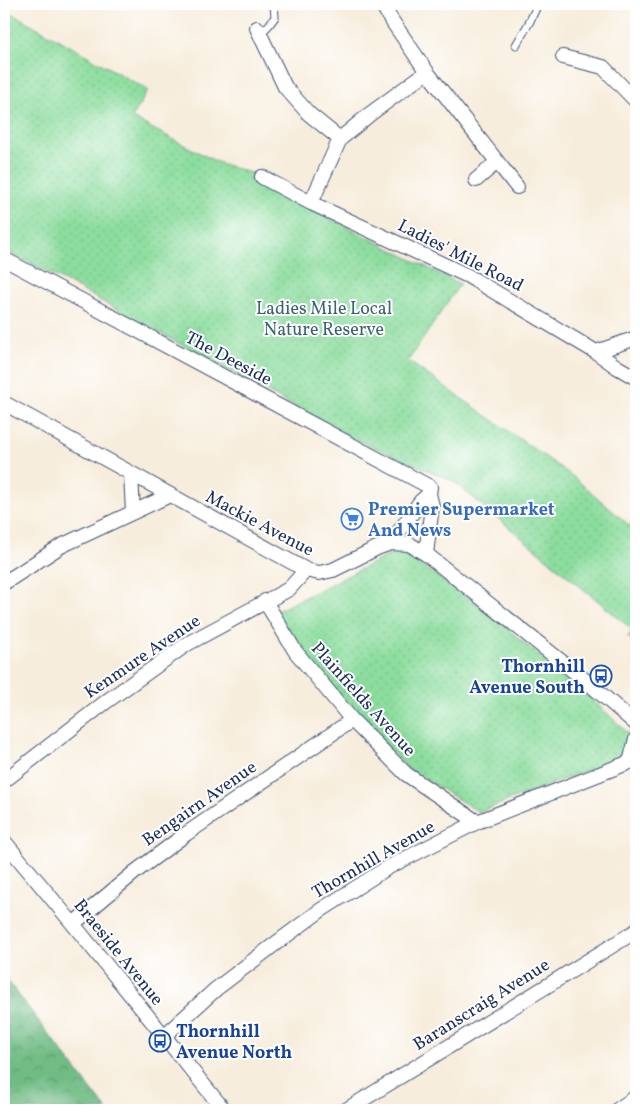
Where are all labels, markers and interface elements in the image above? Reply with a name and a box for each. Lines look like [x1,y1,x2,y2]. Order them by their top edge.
street label: Ladies' Mile Road [393,214,527,299]
park label: Ladies Mile Local Nature Reserve [256,297,392,343]
street label: The Deeside [180,326,276,393]
street label: Mackie Avenue [201,485,318,563]
place label: Premier Supermarket And News [368,498,555,544]
supermarket icon: Premier Supermarket And News [340,507,364,531]
street label: Kenmure Avenue [80,609,206,705]
street label: Plainfields Avenue [305,637,421,763]
place label: Thornhill Avenue South [469,655,585,701]
bus stop icon: Thornhill Avenue South [589,664,613,688]
street label: Bengairn Avenue [137,755,262,853]
street label: Thornhill Avenue [308,815,440,906]
street label: Braeside Avenue [67,894,169,1012]
street label: Baranscraig Avenue [409,953,555,1057]
place label: Thornhill Avenue North [176,1020,293,1066]
bus stop icon: Thornhill Avenue North [148,1029,172,1053]

